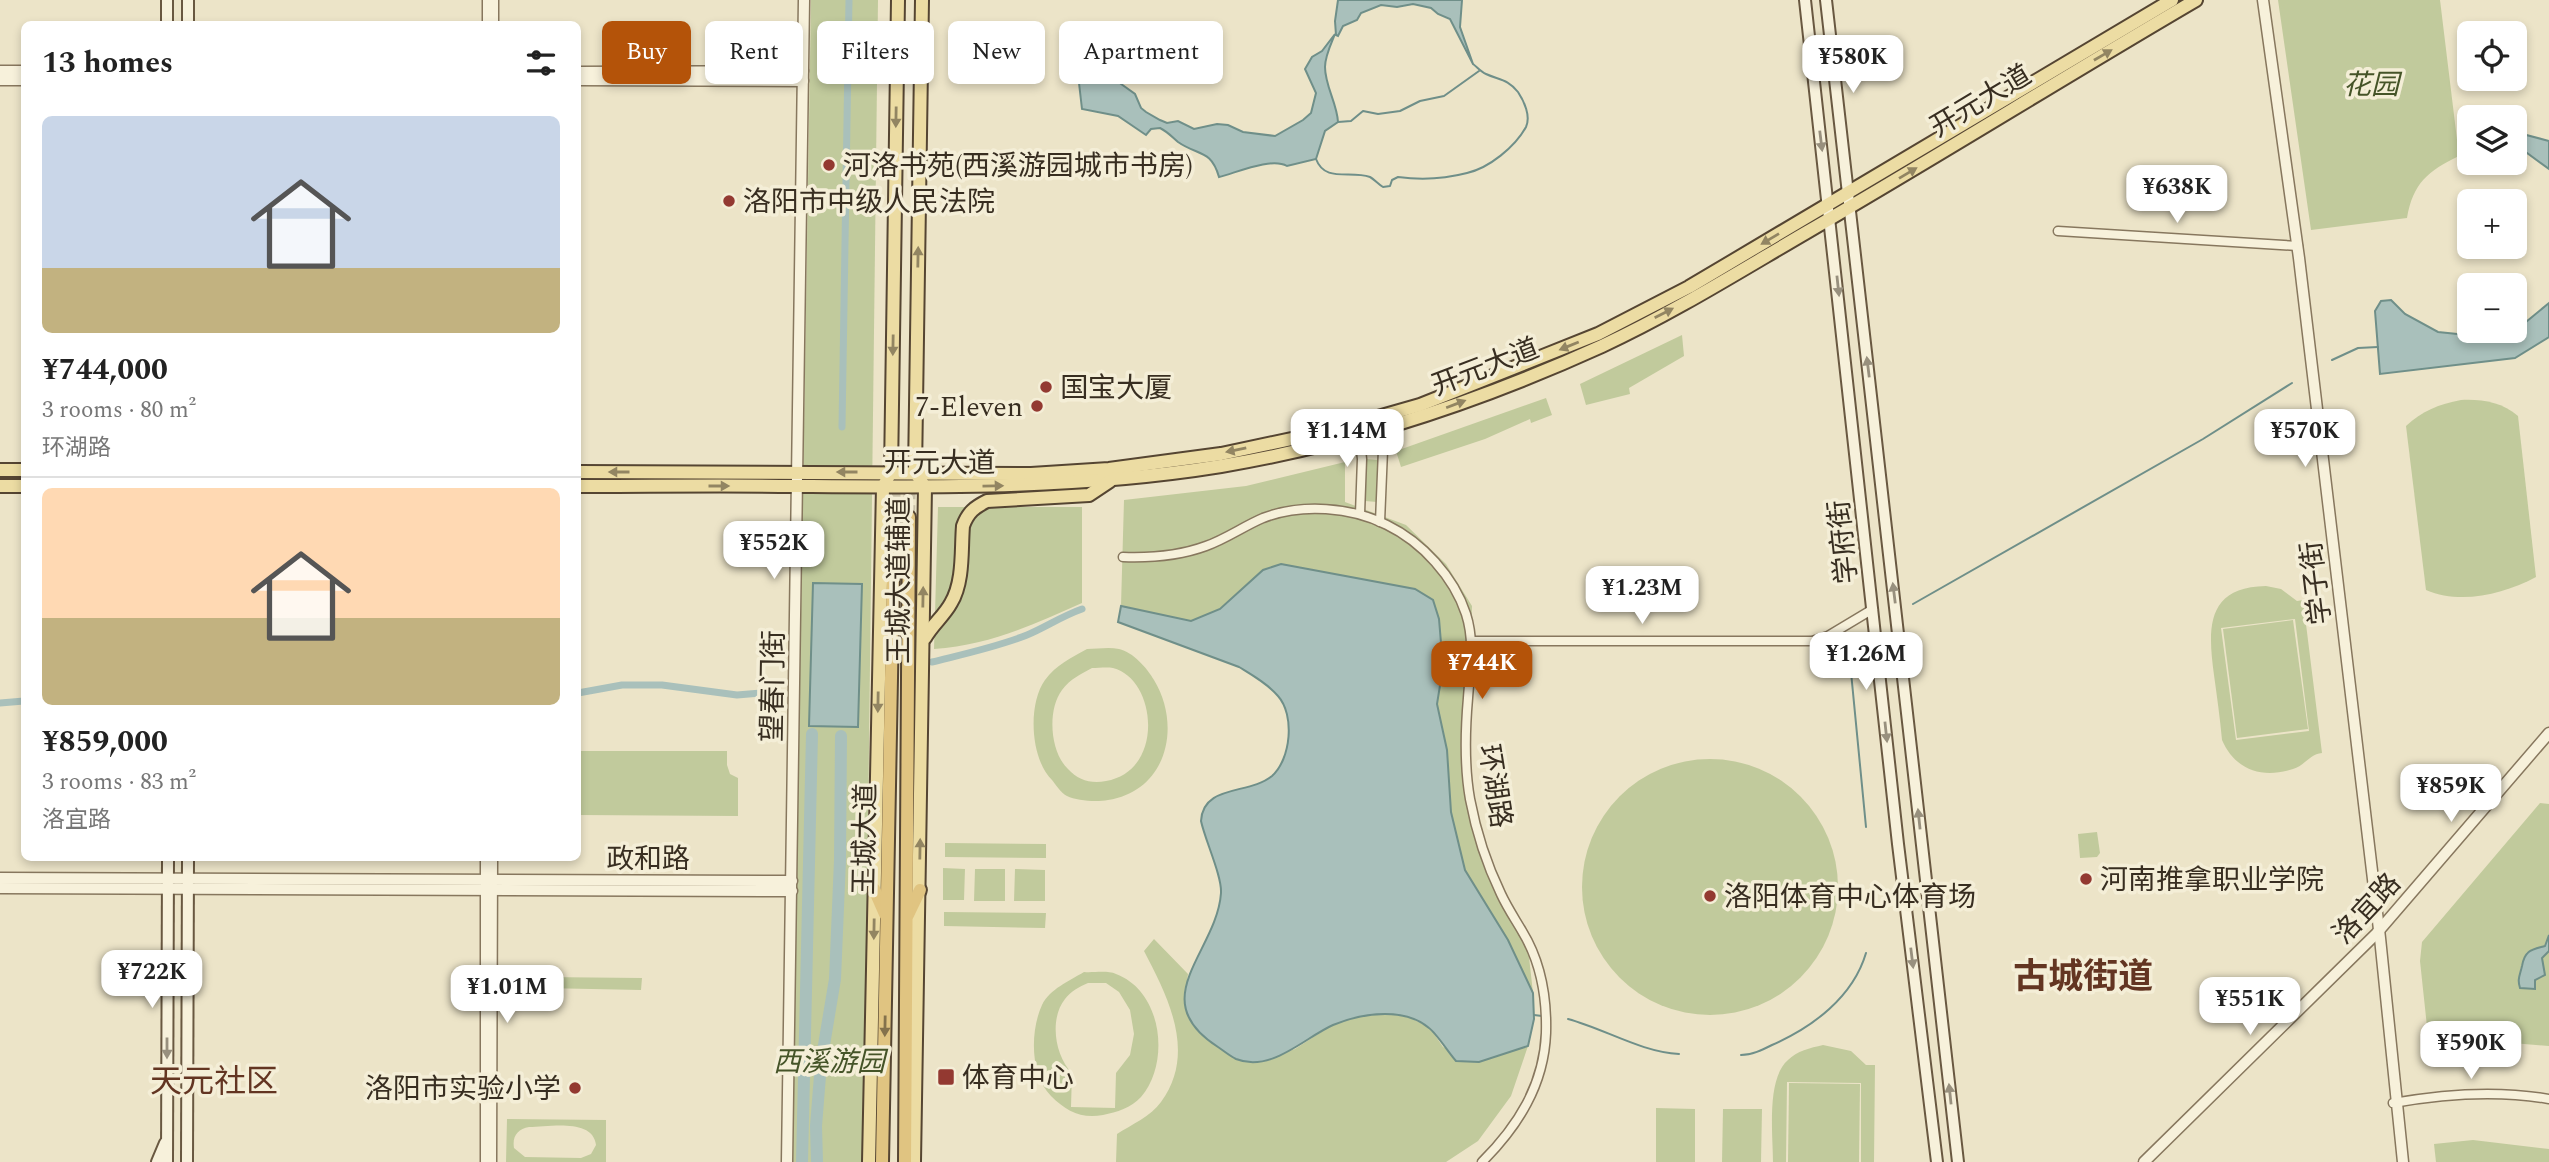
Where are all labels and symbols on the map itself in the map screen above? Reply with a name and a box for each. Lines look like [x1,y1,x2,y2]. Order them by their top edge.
pin: ¥580K [1804,36,1902,95]
one-way arrow [2093,49,2112,61]
street label: 开元大道 [1922,54,2040,149]
park label: 花园 [2343,64,2403,107]
one-way arrow [891,106,902,128]
one-way arrow [1816,130,1827,152]
place label: 河洛书苑(西溪游园城市书房) [843,145,1193,188]
marker: 河洛书苑(西溪游园城市书房) [821,157,837,173]
one-way arrow [1899,166,1918,179]
pin: ¥638K [2128,166,2226,225]
place label: 洛阳市中级人民法院 [743,181,995,224]
marker: 洛阳市中级人民法院 [721,193,737,209]
one-way arrow [1760,233,1779,245]
one-way arrow [912,246,924,268]
one-way arrow [1832,276,1843,298]
one-way arrow [1654,308,1674,319]
street label: 开元大道 [1426,327,1546,408]
one-way arrow [887,334,899,356]
one-way arrow [1559,341,1580,352]
one-way arrow [1862,356,1873,378]
place label: 国宝大厦 [1060,367,1172,410]
marker: 国宝大厦 [1038,379,1054,395]
place label: 7-Eleven [915,386,1023,429]
marker: 7-Eleven [1029,398,1045,414]
one-way arrow [1445,398,1466,409]
pin: ¥1.14M [1290,410,1404,469]
pin: ¥570K [2256,410,2354,469]
street label: 开元大道 [884,442,996,485]
one-way arrow [1225,445,1247,456]
one-way arrow [608,466,630,478]
one-way arrow [835,466,857,478]
one-way arrow [708,480,730,492]
one-way arrow [982,481,1004,492]
street label: 王城大道辅道 [878,496,921,664]
street label: 学府街 [1818,498,1869,586]
pin: ¥552K [725,522,823,581]
street label: 学子街 [2290,539,2343,627]
pin: ¥1.23M [1585,566,1699,626]
one-way arrow [1888,582,1899,604]
one-way arrow [917,586,929,608]
street label: 望春门街 [751,630,796,742]
pin: ¥1.26M [1809,632,1923,692]
pin: ¥744K [1433,642,1531,701]
one-way arrow [873,691,884,713]
one-way arrow [1881,721,1892,743]
street label: 环湖路 [1467,741,1522,831]
pin: ¥859K [2402,764,2500,824]
street label: 王城大道 [843,783,888,895]
one-way arrow [1913,808,1924,830]
street label: 政和路 [606,838,690,881]
one-way arrow [914,838,926,860]
place label: 河南推拿职业学院 [2100,859,2324,902]
street label: 洛宜路 [2323,864,2411,954]
marker: 河南推拿职业学院 [2078,871,2094,887]
place label: 洛阳体育中心体育场 [1724,876,1976,919]
marker: 洛阳体育中心体育场 [1702,888,1718,904]
one-way arrow [868,919,879,941]
one-way arrow [1907,947,1918,969]
pin: ¥722K [103,950,201,1010]
district label: 古城街道 [2013,951,2153,1004]
pin: ¥1.01M [450,965,564,1025]
pin: ¥551K [2201,978,2299,1037]
one-way arrow [879,1015,891,1037]
pin: ¥590K [2422,1021,2520,1081]
one-way arrow [161,1037,173,1059]
park label: 西溪游园 [773,1041,889,1084]
place label: 体育中心 [962,1057,1074,1100]
district label: 天元社区 [150,1058,278,1107]
marker: 体育中心 [936,1067,956,1087]
place label: 洛阳市实验小学 [365,1068,561,1111]
marker: 洛阳市实验小学 [567,1080,583,1096]
one-way arrow [1944,1083,1955,1105]

